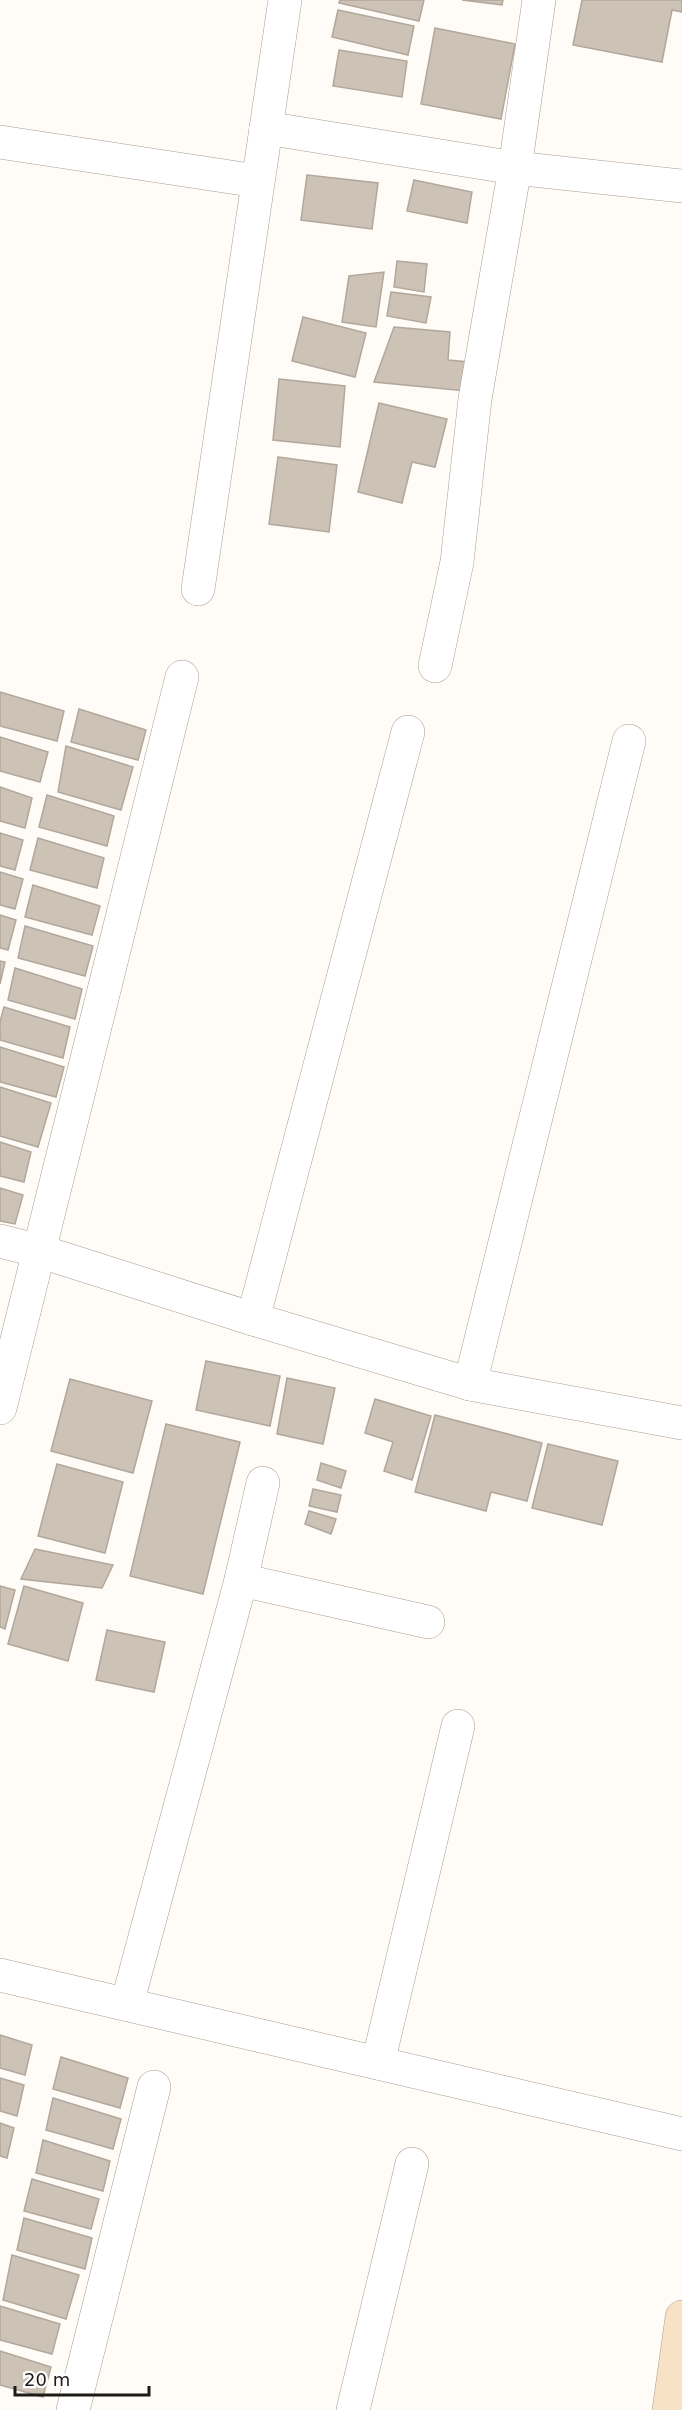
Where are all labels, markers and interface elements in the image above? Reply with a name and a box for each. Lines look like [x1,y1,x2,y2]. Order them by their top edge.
scale bar [15,2359,148,2397]
text: 20 m [24,2369,70,2390]

